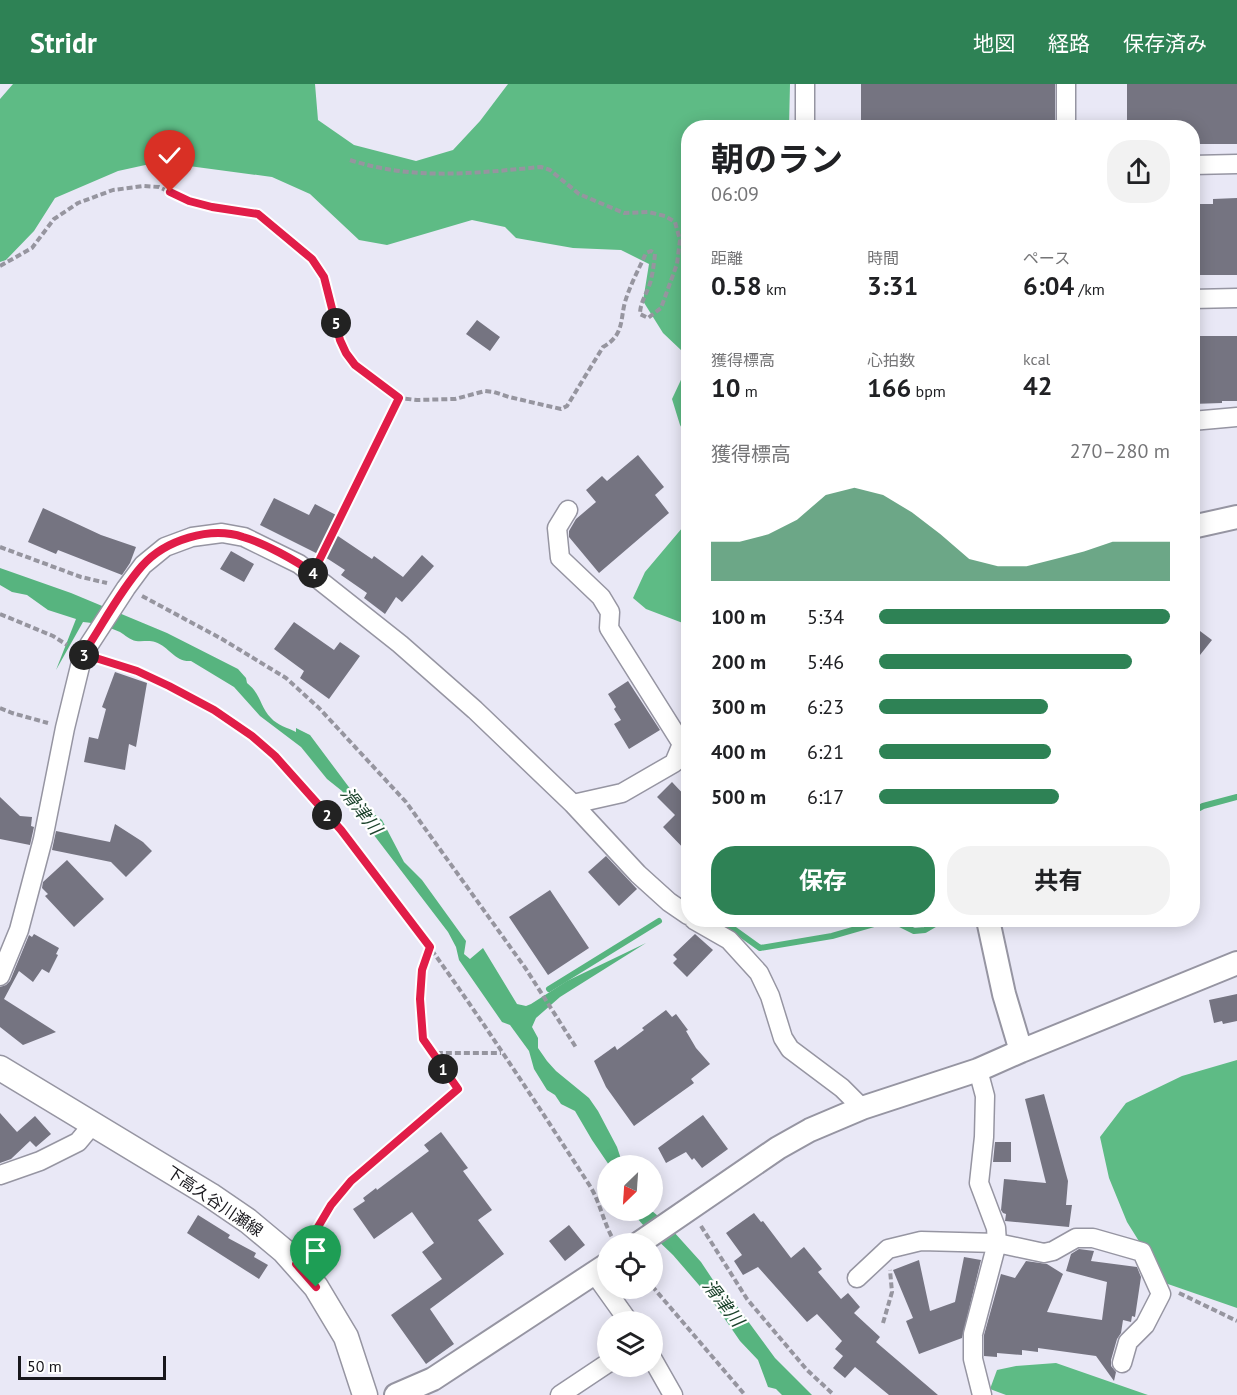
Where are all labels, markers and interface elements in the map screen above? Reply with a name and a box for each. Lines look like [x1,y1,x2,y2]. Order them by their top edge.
text: Stridr [30,24,97,61]
text: 地図 [973,30,1015,57]
text: 経路 [1048,30,1090,57]
text: 保存済み [1123,30,1207,57]
pin [144,130,195,192]
text: 朝のラン [711,137,843,180]
icon: check [153,139,186,172]
button: share [1107,140,1170,203]
text: 06:09 [711,181,759,207]
text: 距離 [711,248,743,268]
text: 時間 [867,248,899,268]
text: ペース [1023,248,1070,268]
text: 0.58 [711,269,762,302]
text: 3:31 [867,269,918,302]
text: 6:04 [1023,269,1074,302]
text: km [762,279,787,299]
text: /km [1074,279,1105,299]
pin: 5 [321,308,351,338]
text: 5 [331,313,341,333]
text: kcal [1023,349,1050,369]
text: 獲得標高 [711,350,775,370]
text: 心拍数 [867,350,915,370]
text: 42 [1023,369,1052,402]
text: 10 [711,371,740,404]
text: 166 [867,371,911,404]
text: m [740,381,758,401]
text: bpm [911,381,946,401]
text: 270–280 m [1070,438,1170,464]
text: 獲得標高 [711,441,791,467]
pin: 4 [298,558,328,588]
text: 4 [308,563,318,583]
text: 100 m [711,604,766,630]
text: 5:34 [807,604,844,630]
pin: 3 [69,640,99,670]
text: 3 [79,645,89,665]
text: 200 m [711,649,766,675]
text: 5:46 [807,649,844,675]
text: 300 m [711,694,766,720]
text: 6:23 [807,694,844,720]
text: 400 m [711,739,766,765]
text: 6:21 [807,739,844,765]
water label: 滑津川 [336,782,388,841]
text: 500 m [711,784,766,810]
text: 6:17 [807,784,844,810]
pin: 2 [312,800,342,830]
text: 2 [322,805,332,825]
button: 保存 [711,846,935,915]
button: 共有 [947,846,1170,915]
pin: 1 [428,1054,458,1084]
text: 1 [438,1059,448,1079]
north arrow [597,1155,663,1221]
map controls [597,1155,663,1377]
street label: 下高久谷川瀬線 [163,1161,267,1241]
pin [290,1225,341,1287]
button: locate [597,1233,663,1299]
icon: arrive [299,1234,332,1267]
water label: 滑津川 [698,1274,750,1333]
button: layers [597,1311,663,1377]
scale bar [18,1353,166,1380]
text: 50 m [27,1356,62,1376]

